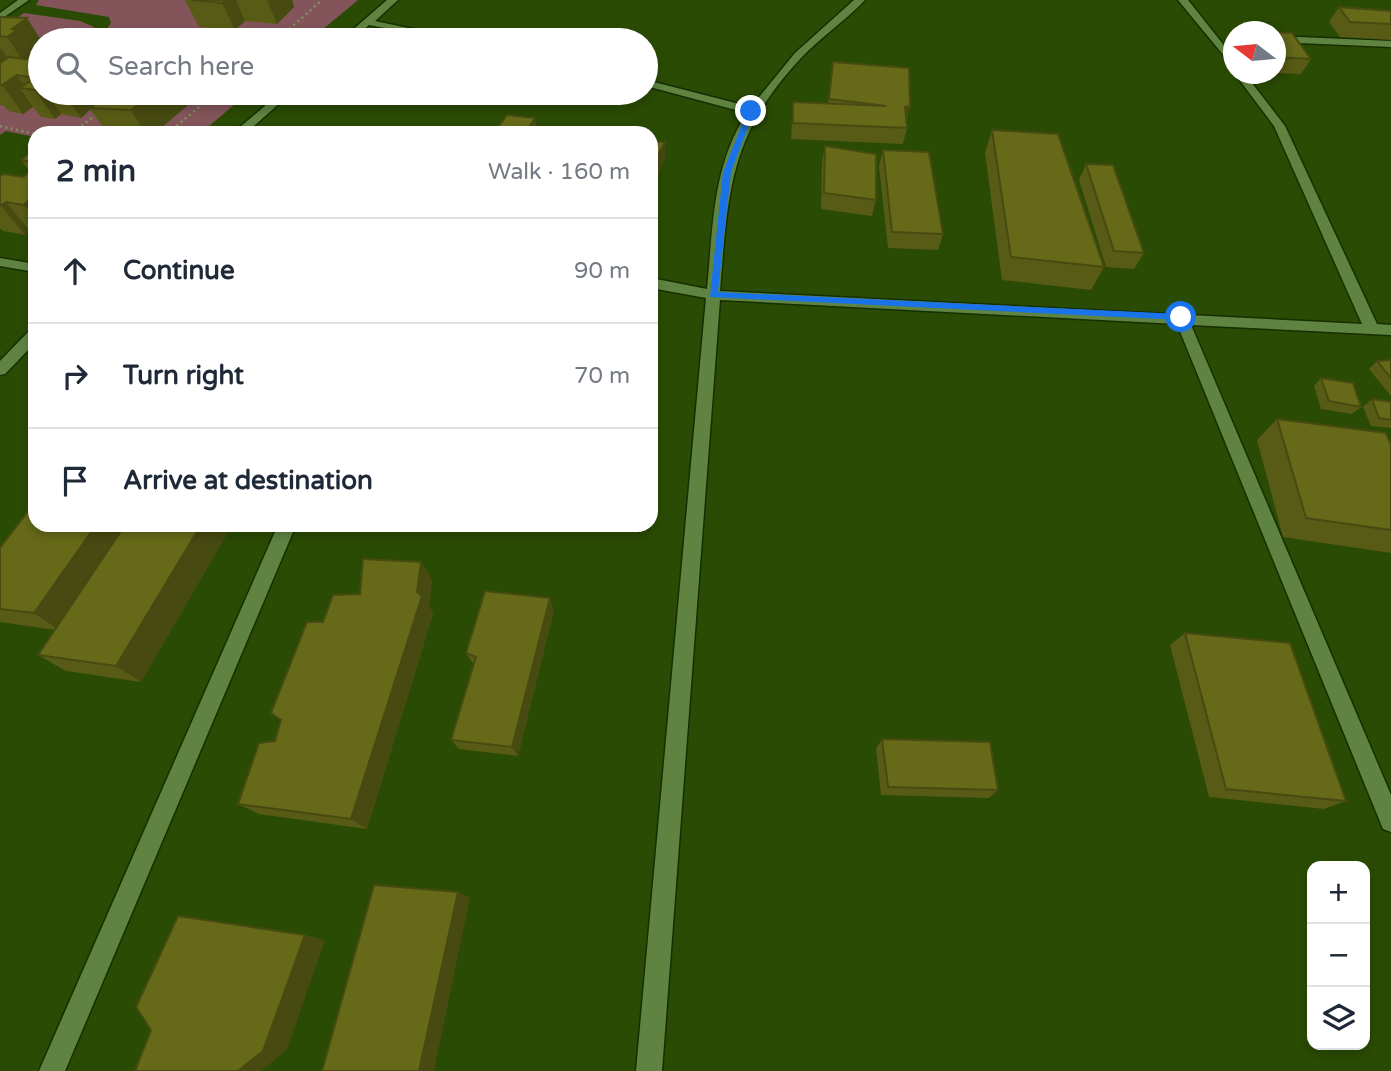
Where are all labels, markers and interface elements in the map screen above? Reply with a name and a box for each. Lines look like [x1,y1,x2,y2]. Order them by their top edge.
north arrow [1223,21,1286,84]
search box [28,28,658,105]
icon: search [52,48,90,86]
text: Search here [108,51,254,82]
route end [735,95,766,126]
text: 2 min [56,153,136,190]
text: Walk · 160 m [488,158,630,186]
icon: ahead [56,252,94,290]
text: Continue [123,255,235,286]
text: 90 m [574,257,630,285]
route start [1165,301,1196,332]
icon: right [56,357,94,395]
text: Turn right [123,360,244,391]
text: 70 m [574,362,630,390]
icon: arrive [56,462,94,500]
text: Arrive at destination [123,465,373,496]
map controls [1307,861,1370,1050]
button: + [1307,861,1370,924]
button: − [1307,924,1370,987]
button: layers [1307,987,1370,1050]

